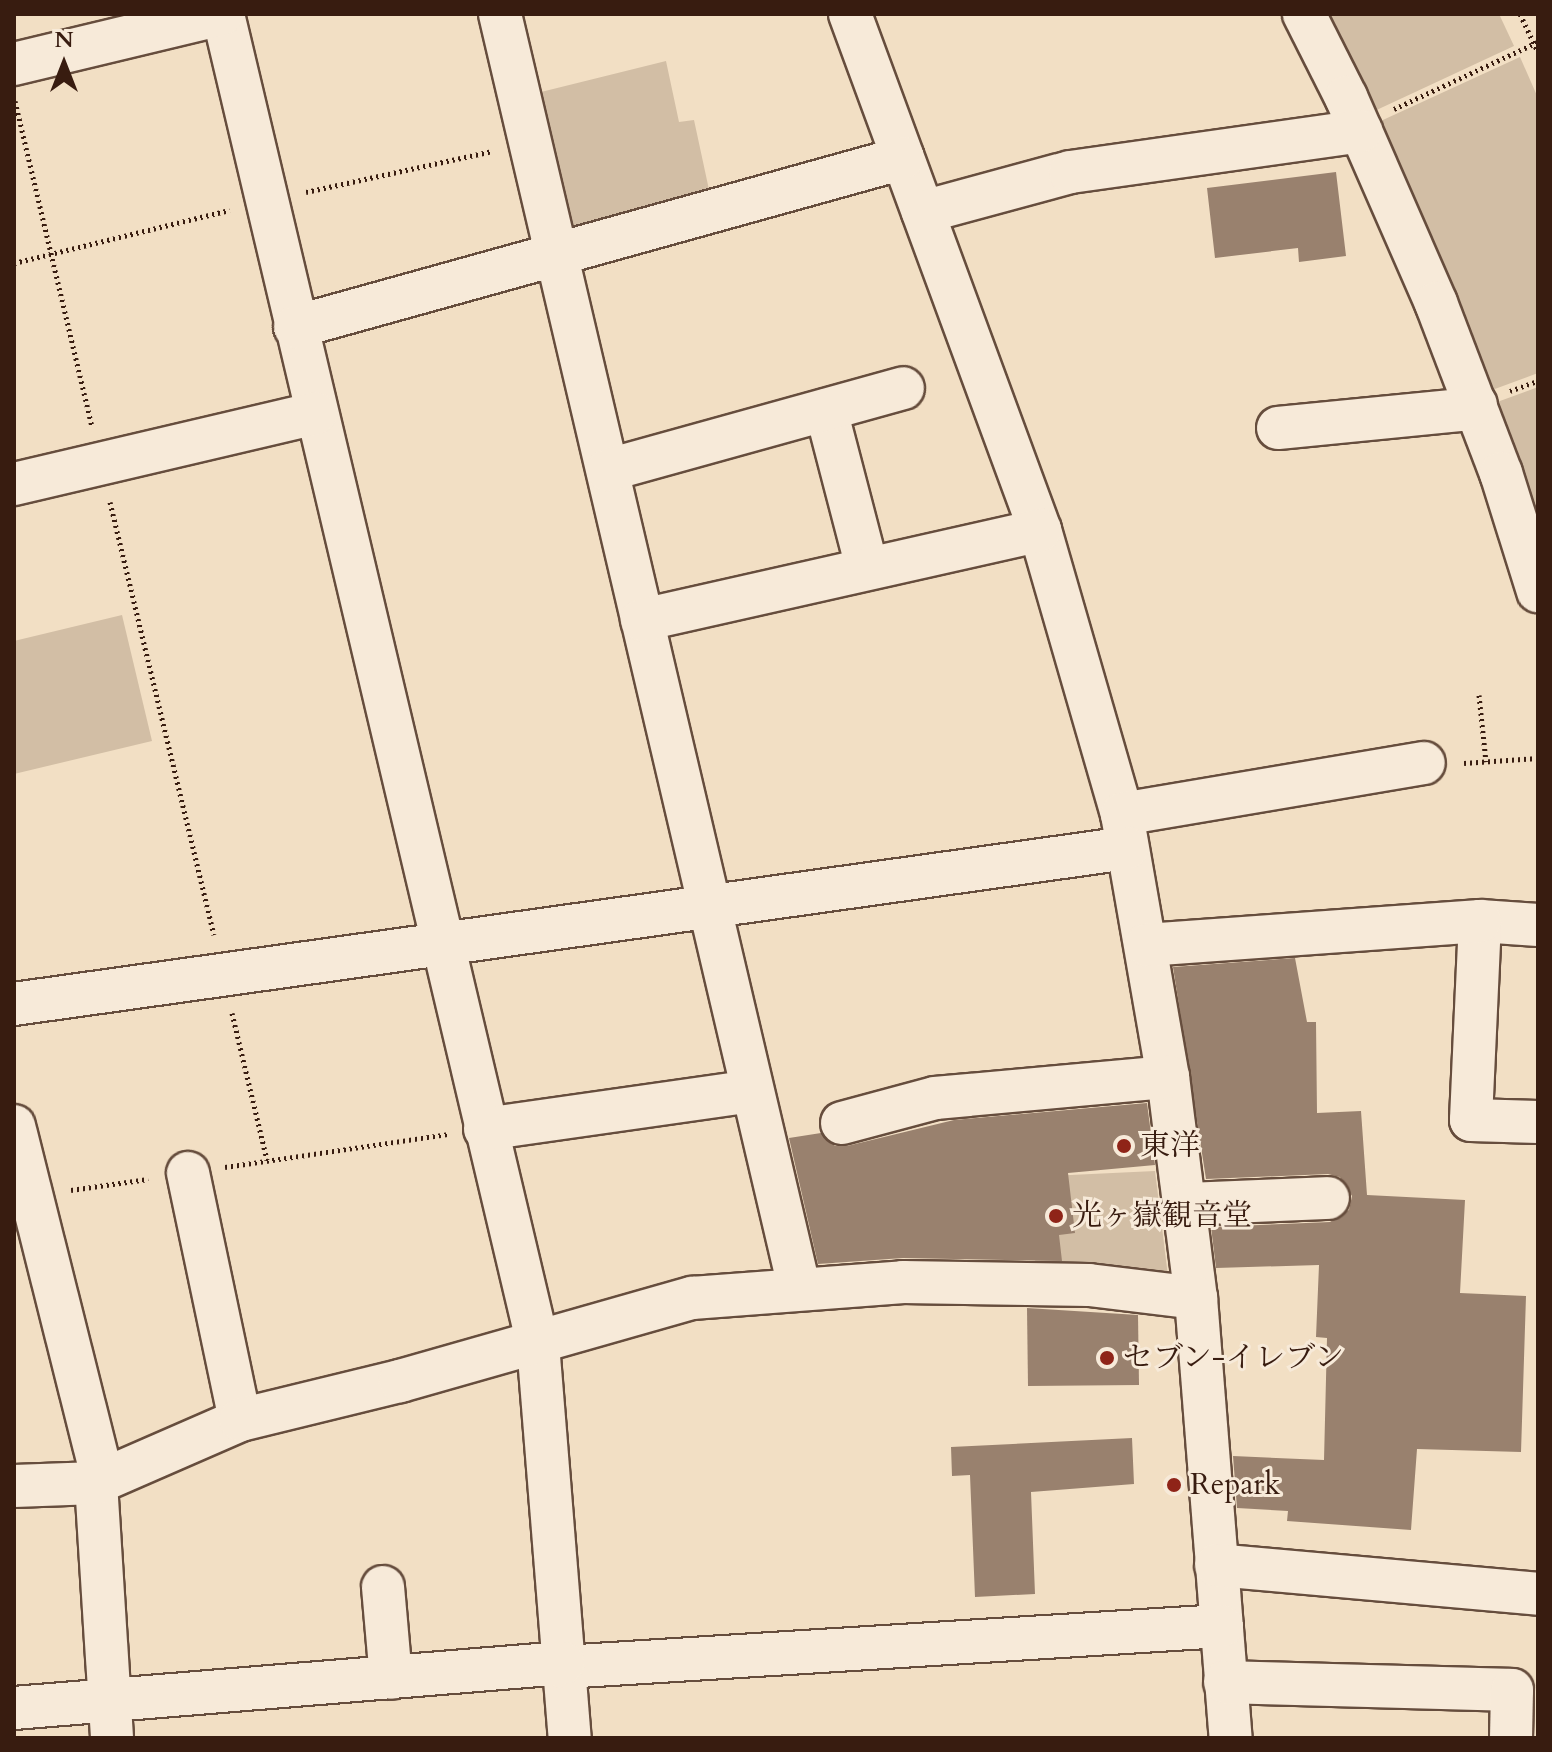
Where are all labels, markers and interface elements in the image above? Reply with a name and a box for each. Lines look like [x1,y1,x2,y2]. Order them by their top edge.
north arrow [24,24,104,104]
text: N [54,25,74,55]
place label: 東洋 [1140,1128,1200,1164]
marker: 東洋 [1115,1137,1133,1155]
place label: 光ヶ嶽観音堂 [1072,1198,1252,1234]
marker: 光ヶ嶽観音堂 [1047,1207,1065,1225]
place label: セブン-イレブン [1123,1340,1346,1376]
marker: セブン-イレブン [1098,1349,1116,1367]
place label: Repark [1190,1467,1280,1503]
marker: Repark [1165,1476,1183,1494]

